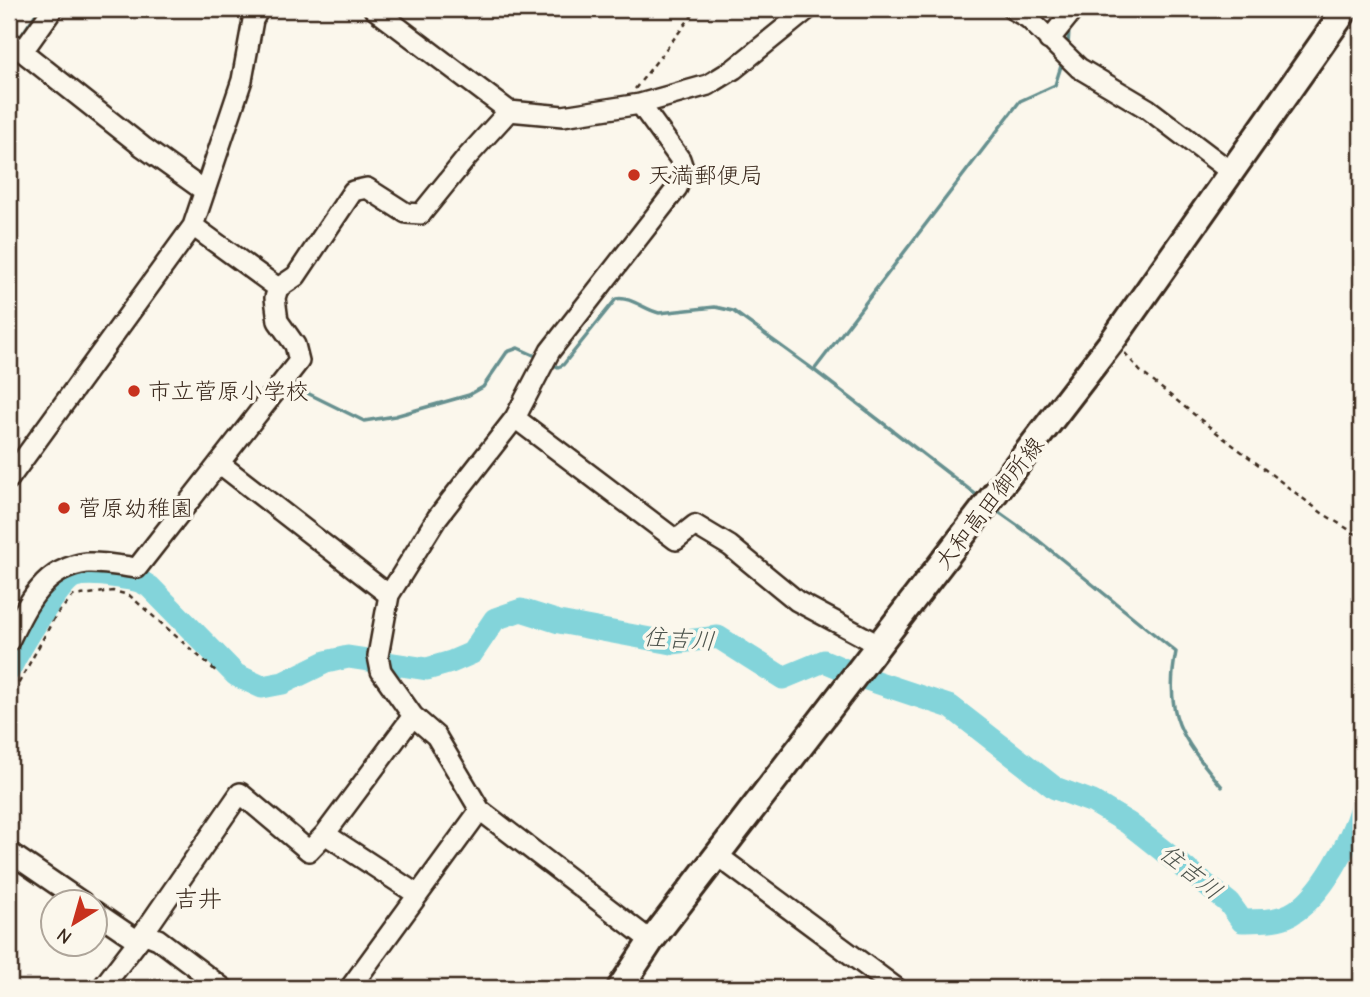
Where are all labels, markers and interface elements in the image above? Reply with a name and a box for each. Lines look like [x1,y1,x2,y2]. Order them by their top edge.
place label: 天満郵便局 [648,162,763,189]
marker: 天満郵便局 [626,167,642,183]
place label: 市立菅原小学校 [148,378,309,405]
marker: 市立菅原小学校 [126,383,142,399]
street label: 大和高田御所線 [929,432,1050,575]
place label: 菅原幼稚園 [78,495,193,522]
marker: 菅原幼稚園 [56,500,72,516]
water label: 住吉川 [642,623,716,655]
water label: 住吉川 [1154,838,1228,906]
district label: 吉井 [174,885,222,913]
north arrow [38,888,108,958]
text: N [53,923,76,948]

